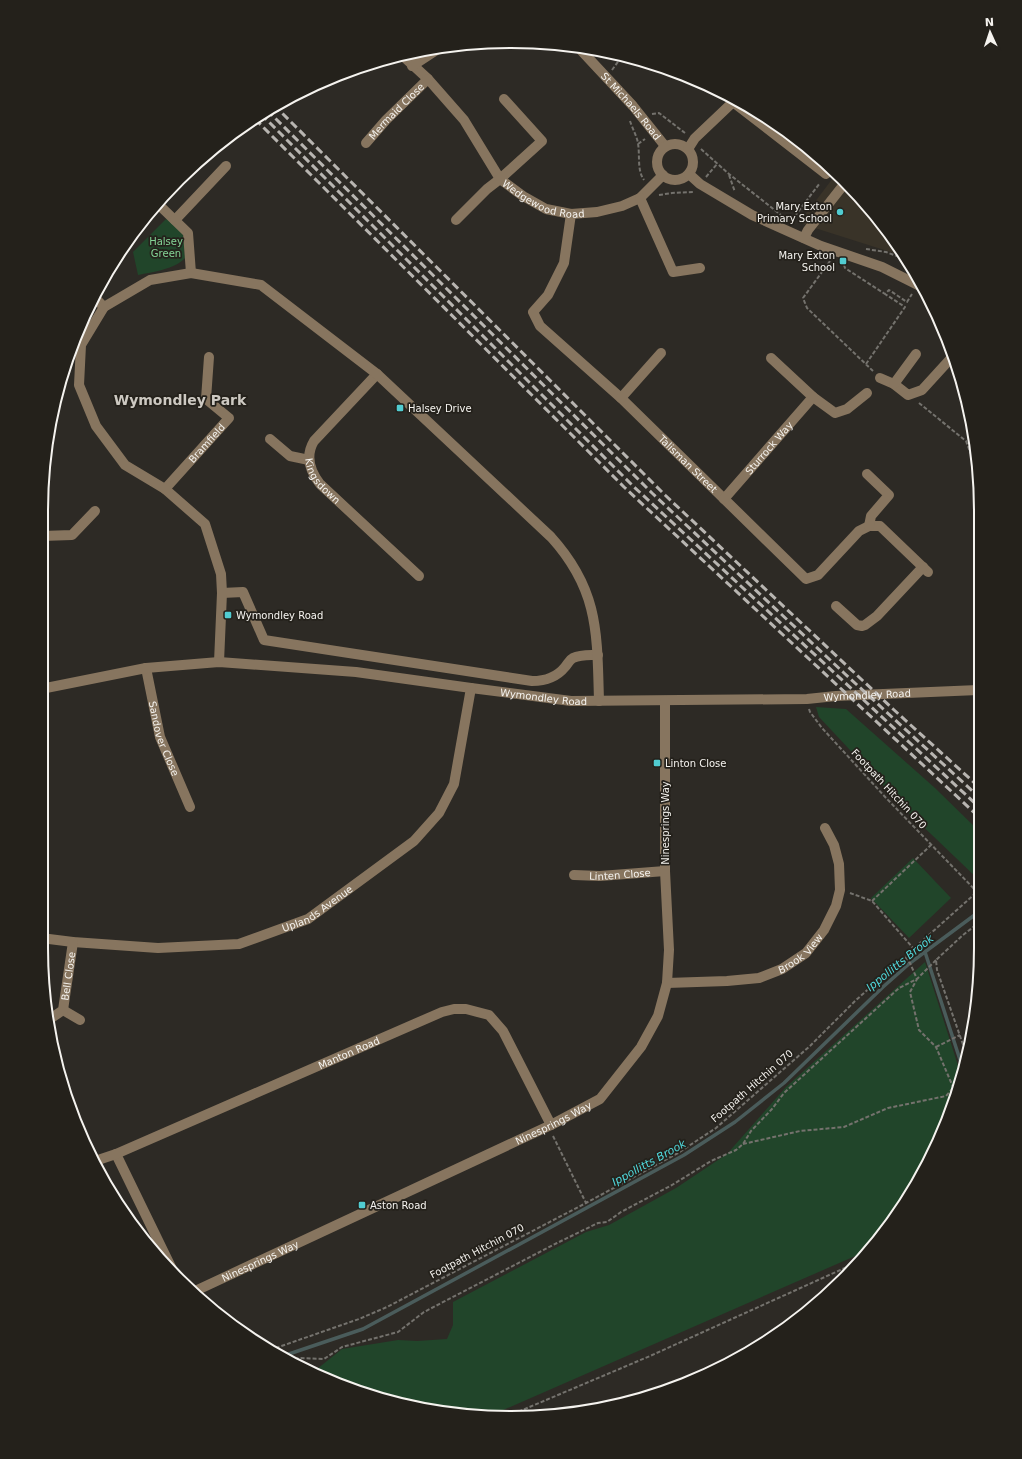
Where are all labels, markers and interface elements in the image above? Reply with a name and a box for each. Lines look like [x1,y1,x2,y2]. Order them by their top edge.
north arrow [970,12,1010,52]
text: N [985,16,994,29]
street label: St Michaels Road [599,70,663,142]
street label: Mermaid Close [366,81,426,141]
street label: Wedgewood Road [500,177,585,220]
place label: Mary Exton Primary School [757,201,832,224]
marker: Mary Exton Primary School [835,207,845,217]
park label: Halsey Green [149,236,183,259]
place label: Mary Exton School [778,250,835,273]
marker: Mary Exton School [838,256,848,266]
district label: Wymondley Park [114,392,247,408]
marker: Halsey Drive [395,403,405,413]
place label: Halsey Drive [408,403,472,414]
street label: Sturrock Way [743,419,795,476]
street label: Bramfield [186,421,227,465]
street label: Talisman Street [656,432,720,495]
street label: Kingsdown [304,457,343,506]
marker: Wymondley Road [223,610,233,620]
place label: Wymondley Road [236,610,323,621]
street label: Wymondley Road [500,686,587,707]
street label: Wymondley Road [823,687,911,703]
street label: Sandover Close [147,700,181,777]
street label: Footpath Hitchin 070 [849,747,929,831]
marker: Linton Close [652,758,662,768]
place label: Linton Close [665,758,726,769]
street label: Ninesprings Way [660,781,671,865]
street label: Linten Close [589,867,651,882]
street label: Uplands Avenue [280,883,354,934]
street label: Brook View [776,931,825,975]
water label: Ippollitts Brook [864,931,937,994]
street label: Bell Close [59,951,77,1001]
street label: Manton Road [316,1034,381,1071]
street label: Footpath Hitchin 070 [709,1047,795,1125]
street label: Ninesprings Way [513,1099,593,1146]
water label: Ippollitts Brook [610,1137,689,1189]
marker: Aston Road [357,1200,367,1210]
place label: Aston Road [370,1200,427,1211]
street label: Footpath Hitchin 070 [428,1222,526,1280]
street label: Ninesprings Way [220,1238,300,1283]

